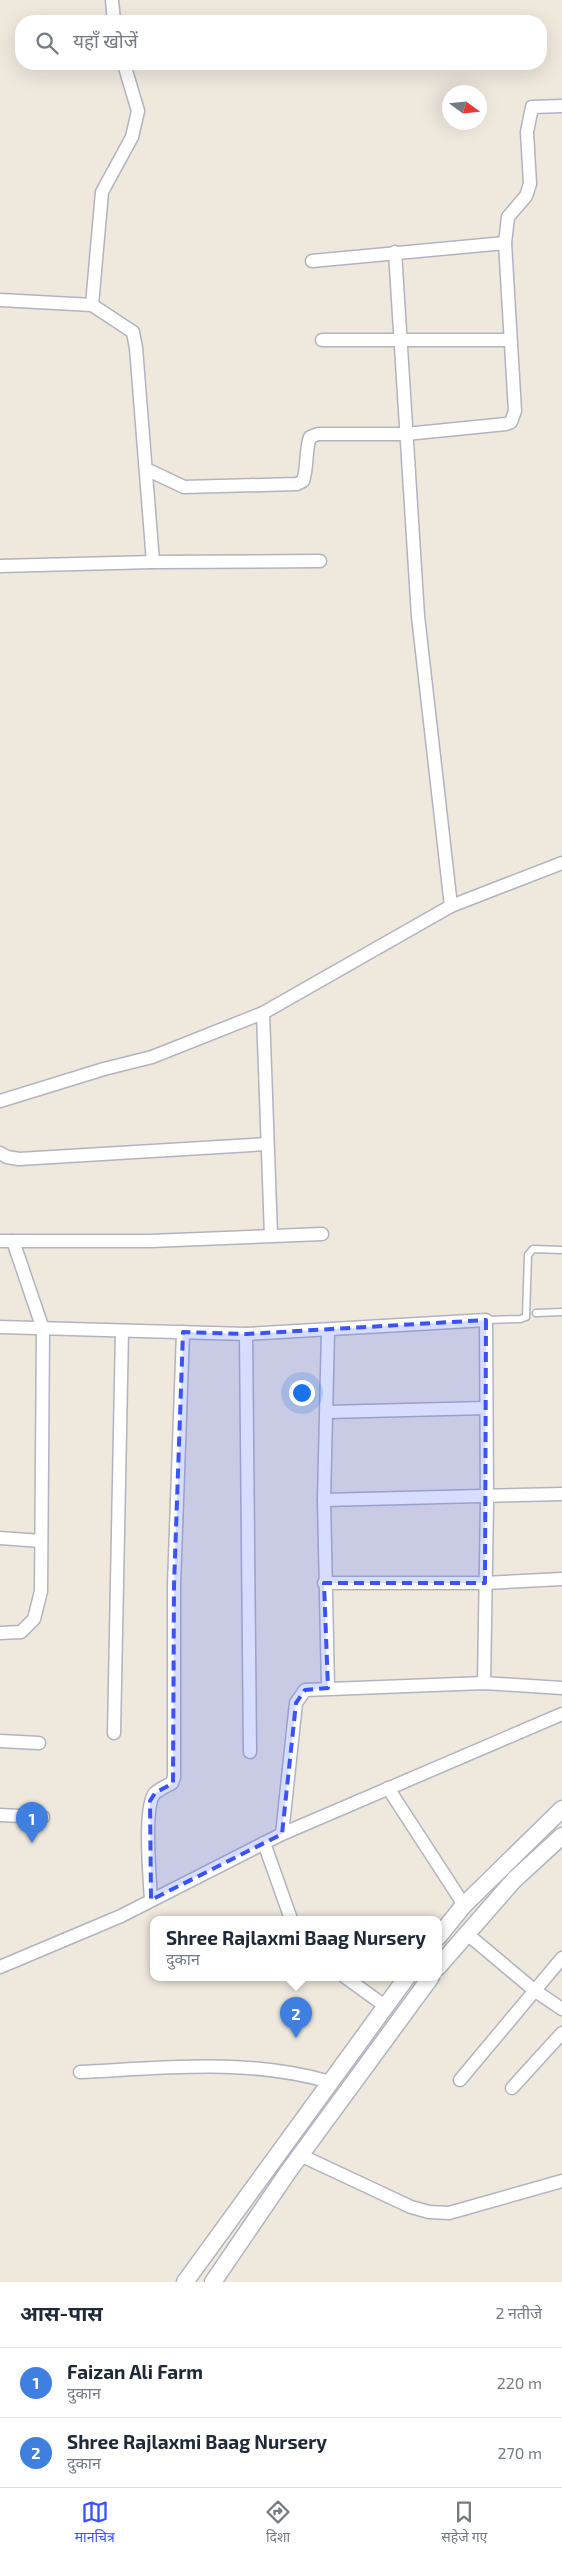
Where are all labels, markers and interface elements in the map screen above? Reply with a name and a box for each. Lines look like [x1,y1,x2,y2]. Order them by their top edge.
search box [15,15,547,70]
icon: search [33,29,61,57]
text: यहाँ खोजें [73,29,138,52]
north arrow [442,85,487,130]
your location [289,1380,315,1406]
pin: 1 [16,1802,48,1843]
popup [150,1916,442,1981]
text: Shree Rajlaxmi Baag Nursery [166,1926,426,1949]
text: दुकान [166,1949,200,1968]
pin: 2 [280,1997,312,2038]
text: आस-पास [20,2300,103,2325]
text: 2 नतीजे [495,2303,542,2322]
text: Faizan Ali Farm [67,2360,203,2383]
text: 1 [33,2373,39,2392]
text: 220 m [497,2373,542,2392]
text: दुकान [67,2383,101,2402]
text: Shree Rajlaxmi Baag Nursery [67,2430,327,2453]
text: 2 [31,2443,41,2462]
text: 270 m [498,2443,542,2462]
text: दुकान [67,2453,101,2472]
tab: मानचित्र [75,2498,115,2548]
tab: दिशा [264,2498,292,2548]
tab: सहेजे गए [441,2498,487,2548]

